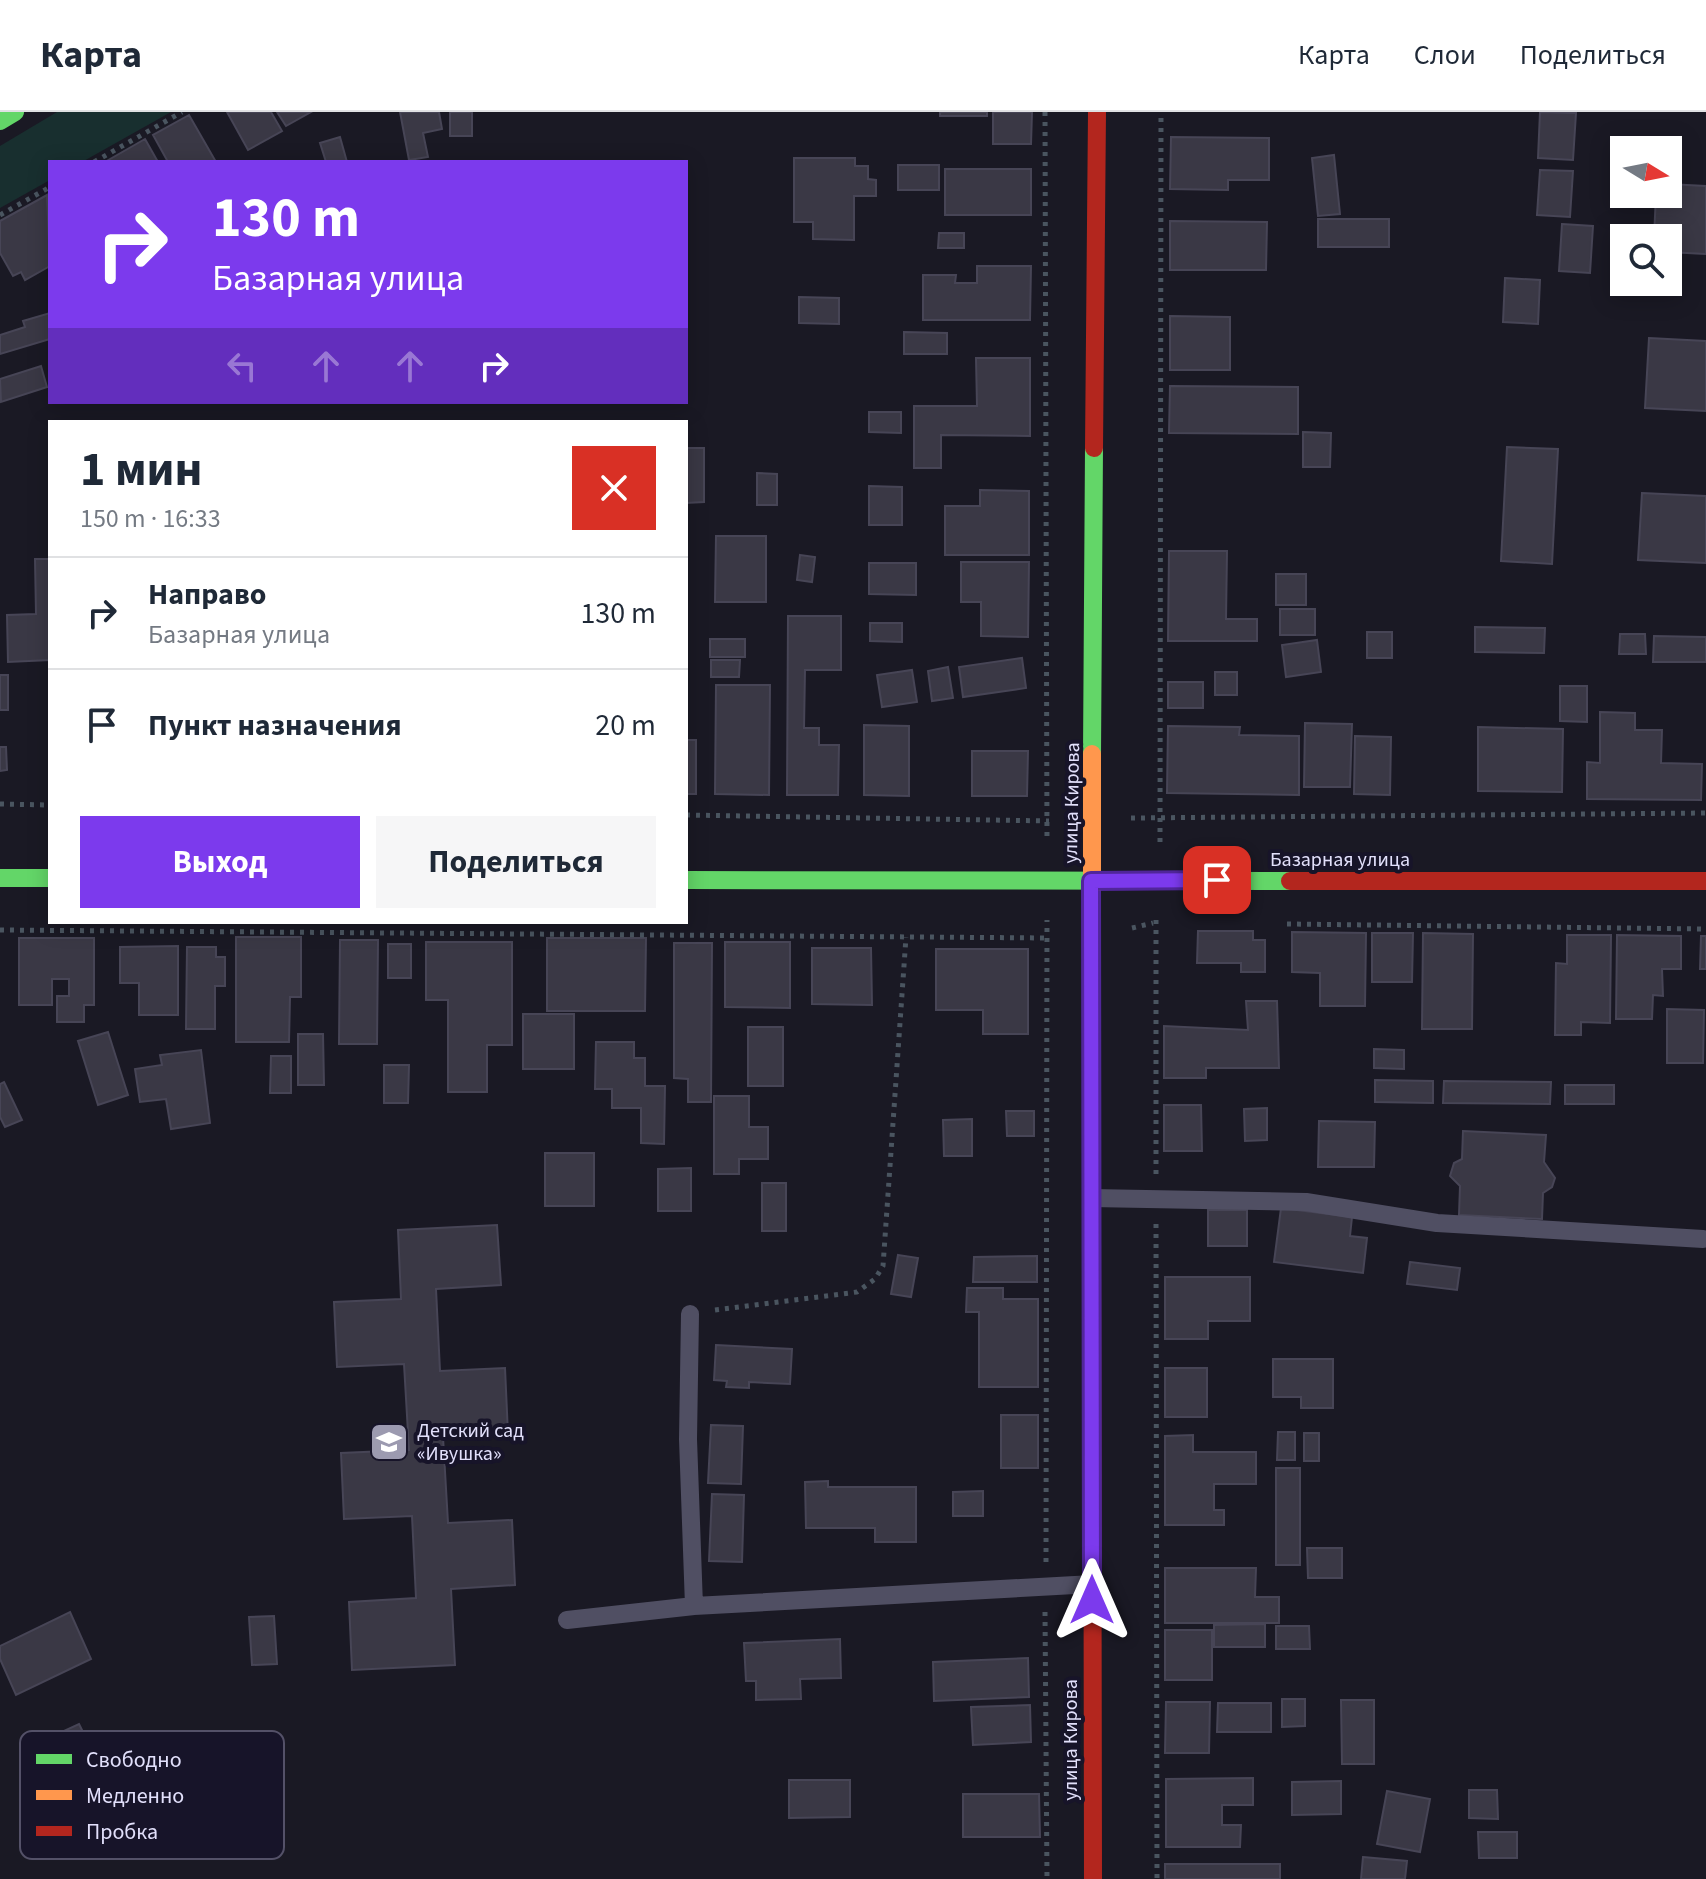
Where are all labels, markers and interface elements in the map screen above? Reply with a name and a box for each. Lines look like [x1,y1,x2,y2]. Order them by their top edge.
text: Карта [40,28,142,82]
text: Карта [1298,35,1370,75]
text: Слои [1414,35,1476,75]
text: Поделиться [1520,35,1666,75]
north arrow [1610,136,1682,208]
map controls [1610,136,1682,296]
text: 130 m [212,179,360,258]
icon: right [80,192,184,296]
button: search [1610,224,1682,296]
text: Базарная улица [212,253,464,304]
icon: left [220,344,264,388]
icon: ahead [304,344,348,388]
icon: ahead [388,344,432,388]
icon: right [472,344,516,388]
text: 1 мин [80,436,203,504]
button: close [572,446,656,530]
text: 150 m · 16:33 [80,500,221,537]
text: Направо [148,573,266,616]
icon: right [80,591,124,635]
text: 130 m [580,592,656,635]
text: Базарная улица [148,616,330,653]
icon: arrive [80,703,124,747]
text: Пункт назначения [148,704,402,747]
text: 20 m [595,704,656,747]
street label: улица Кирова [1057,742,1087,864]
button: Выход [80,816,360,908]
button: Поделиться [376,816,656,908]
pin [1183,846,1251,914]
street label: Базарная улица [1270,846,1410,874]
icon: arrive [1195,858,1239,902]
place label: Детский сад «Ивушка» [417,1417,524,1468]
school or university icon: Детский сад «Ивушка» [368,1421,410,1463]
position arrow [1050,1558,1134,1642]
street label: улица Кирова [1057,1679,1085,1801]
legend [20,1731,284,1859]
text: Свободно [86,1744,182,1776]
text: Медленно [86,1780,184,1812]
text: Пробка [86,1816,158,1848]

